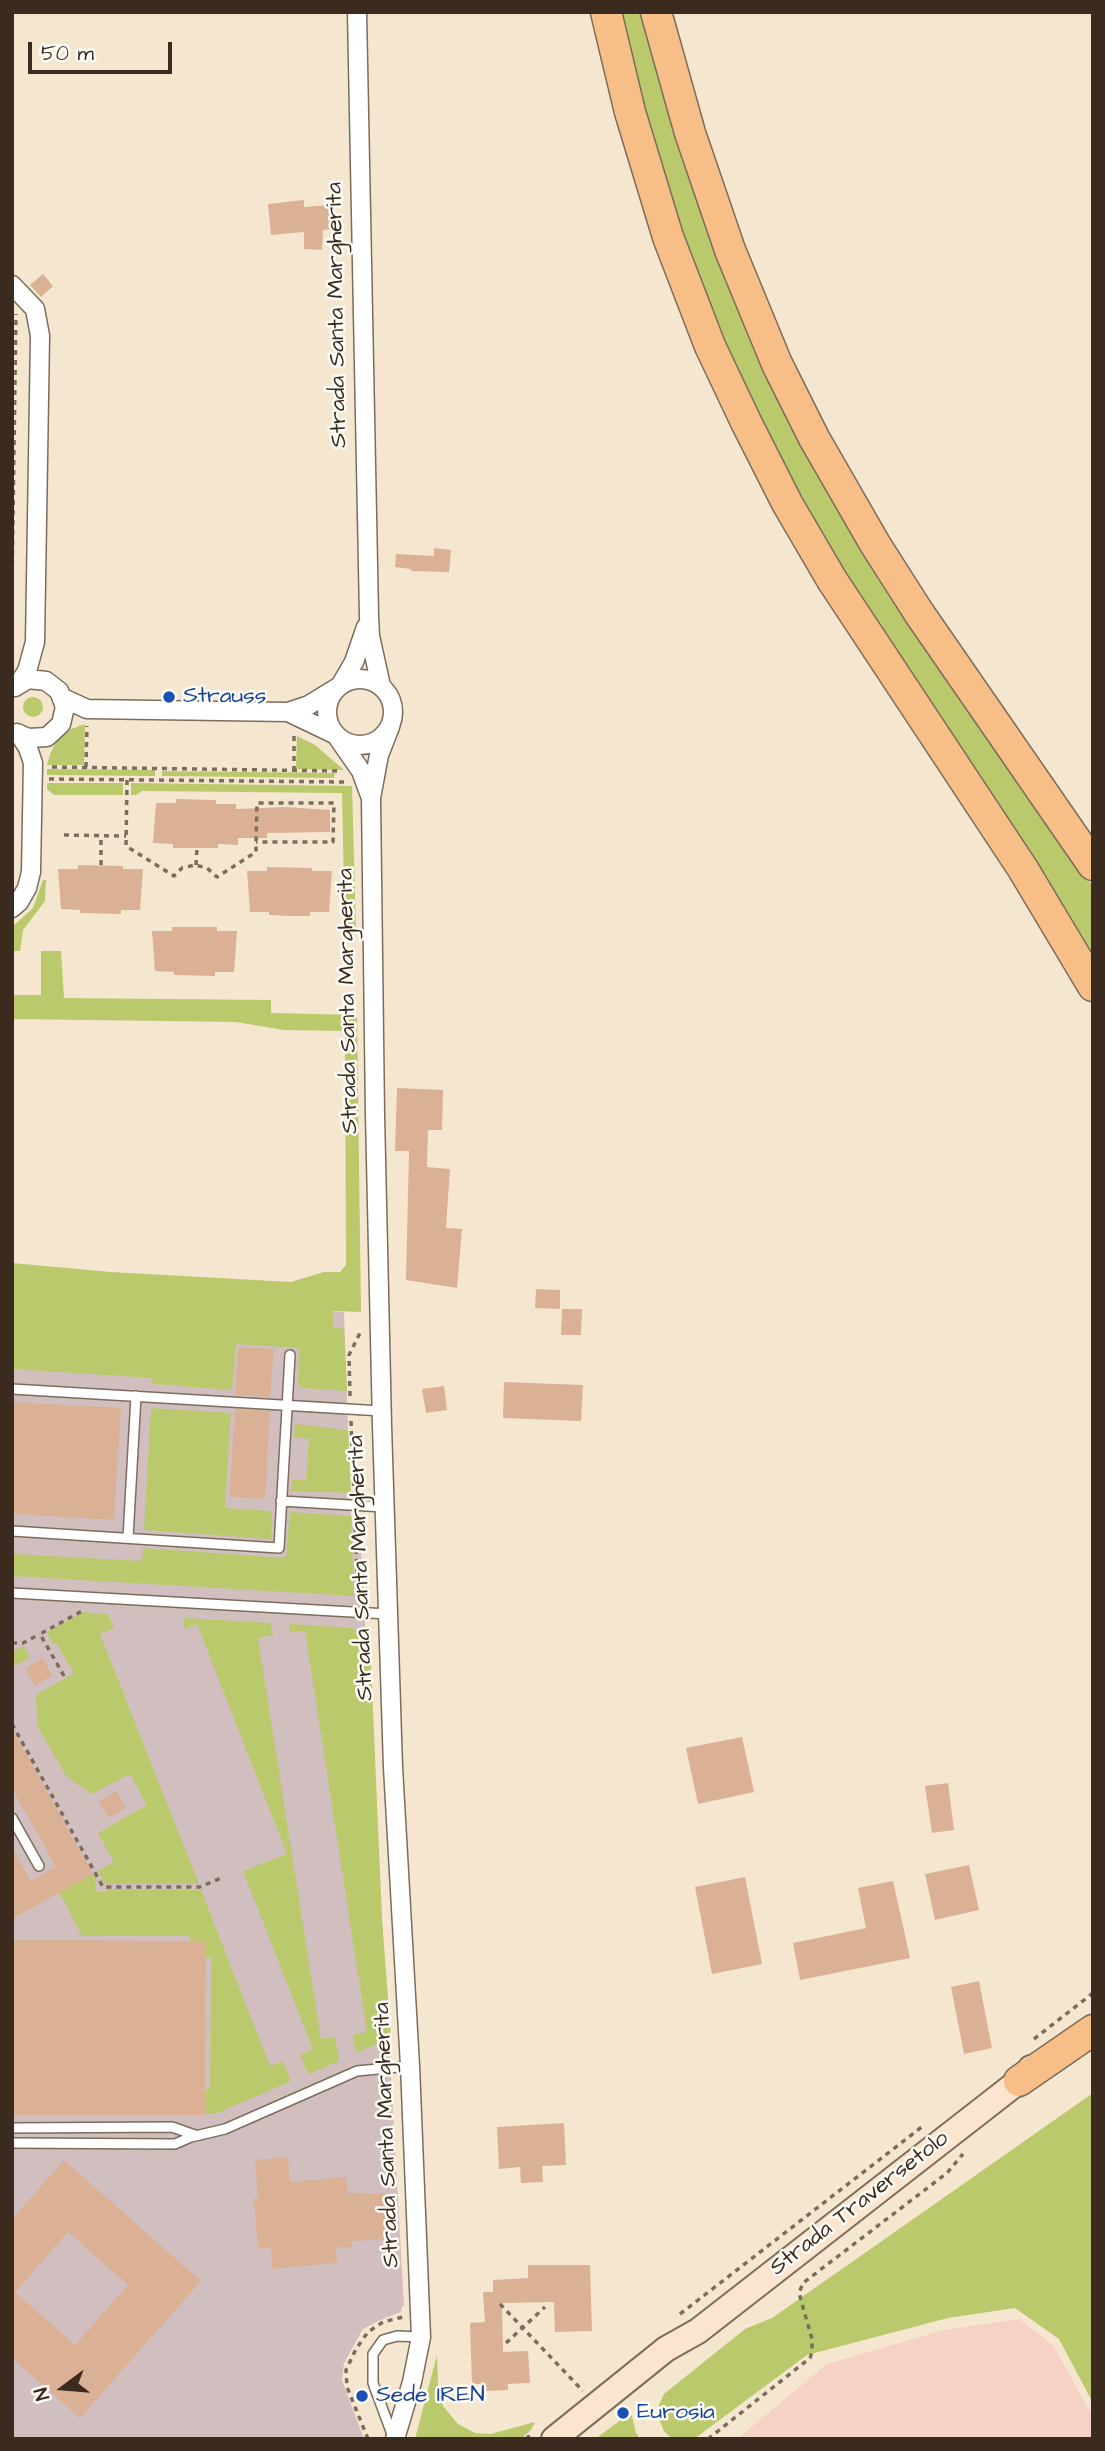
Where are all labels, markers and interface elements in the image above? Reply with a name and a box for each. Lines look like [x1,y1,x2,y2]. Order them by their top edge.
scale bar [32,28,175,72]
text: 50 m [41,39,94,68]
street label: Strada Santa Margherita [322,182,354,448]
place label: Strauss [183,683,266,711]
marker: Strauss [161,689,177,705]
street label: Strada Santa Margherita [333,868,365,1134]
street label: Strada Santa Margherita [344,1435,380,1701]
street label: Strada Santa Margherita [370,2002,406,2268]
street label: Strada Traversetolo [765,2125,955,2283]
north arrow [28,2353,98,2423]
place label: Sede IREN [376,2382,485,2410]
text: N [28,2384,57,2403]
marker: Sede IREN [354,2388,370,2404]
place label: Eurosia [637,2399,715,2427]
marker: Eurosia [615,2405,631,2421]

